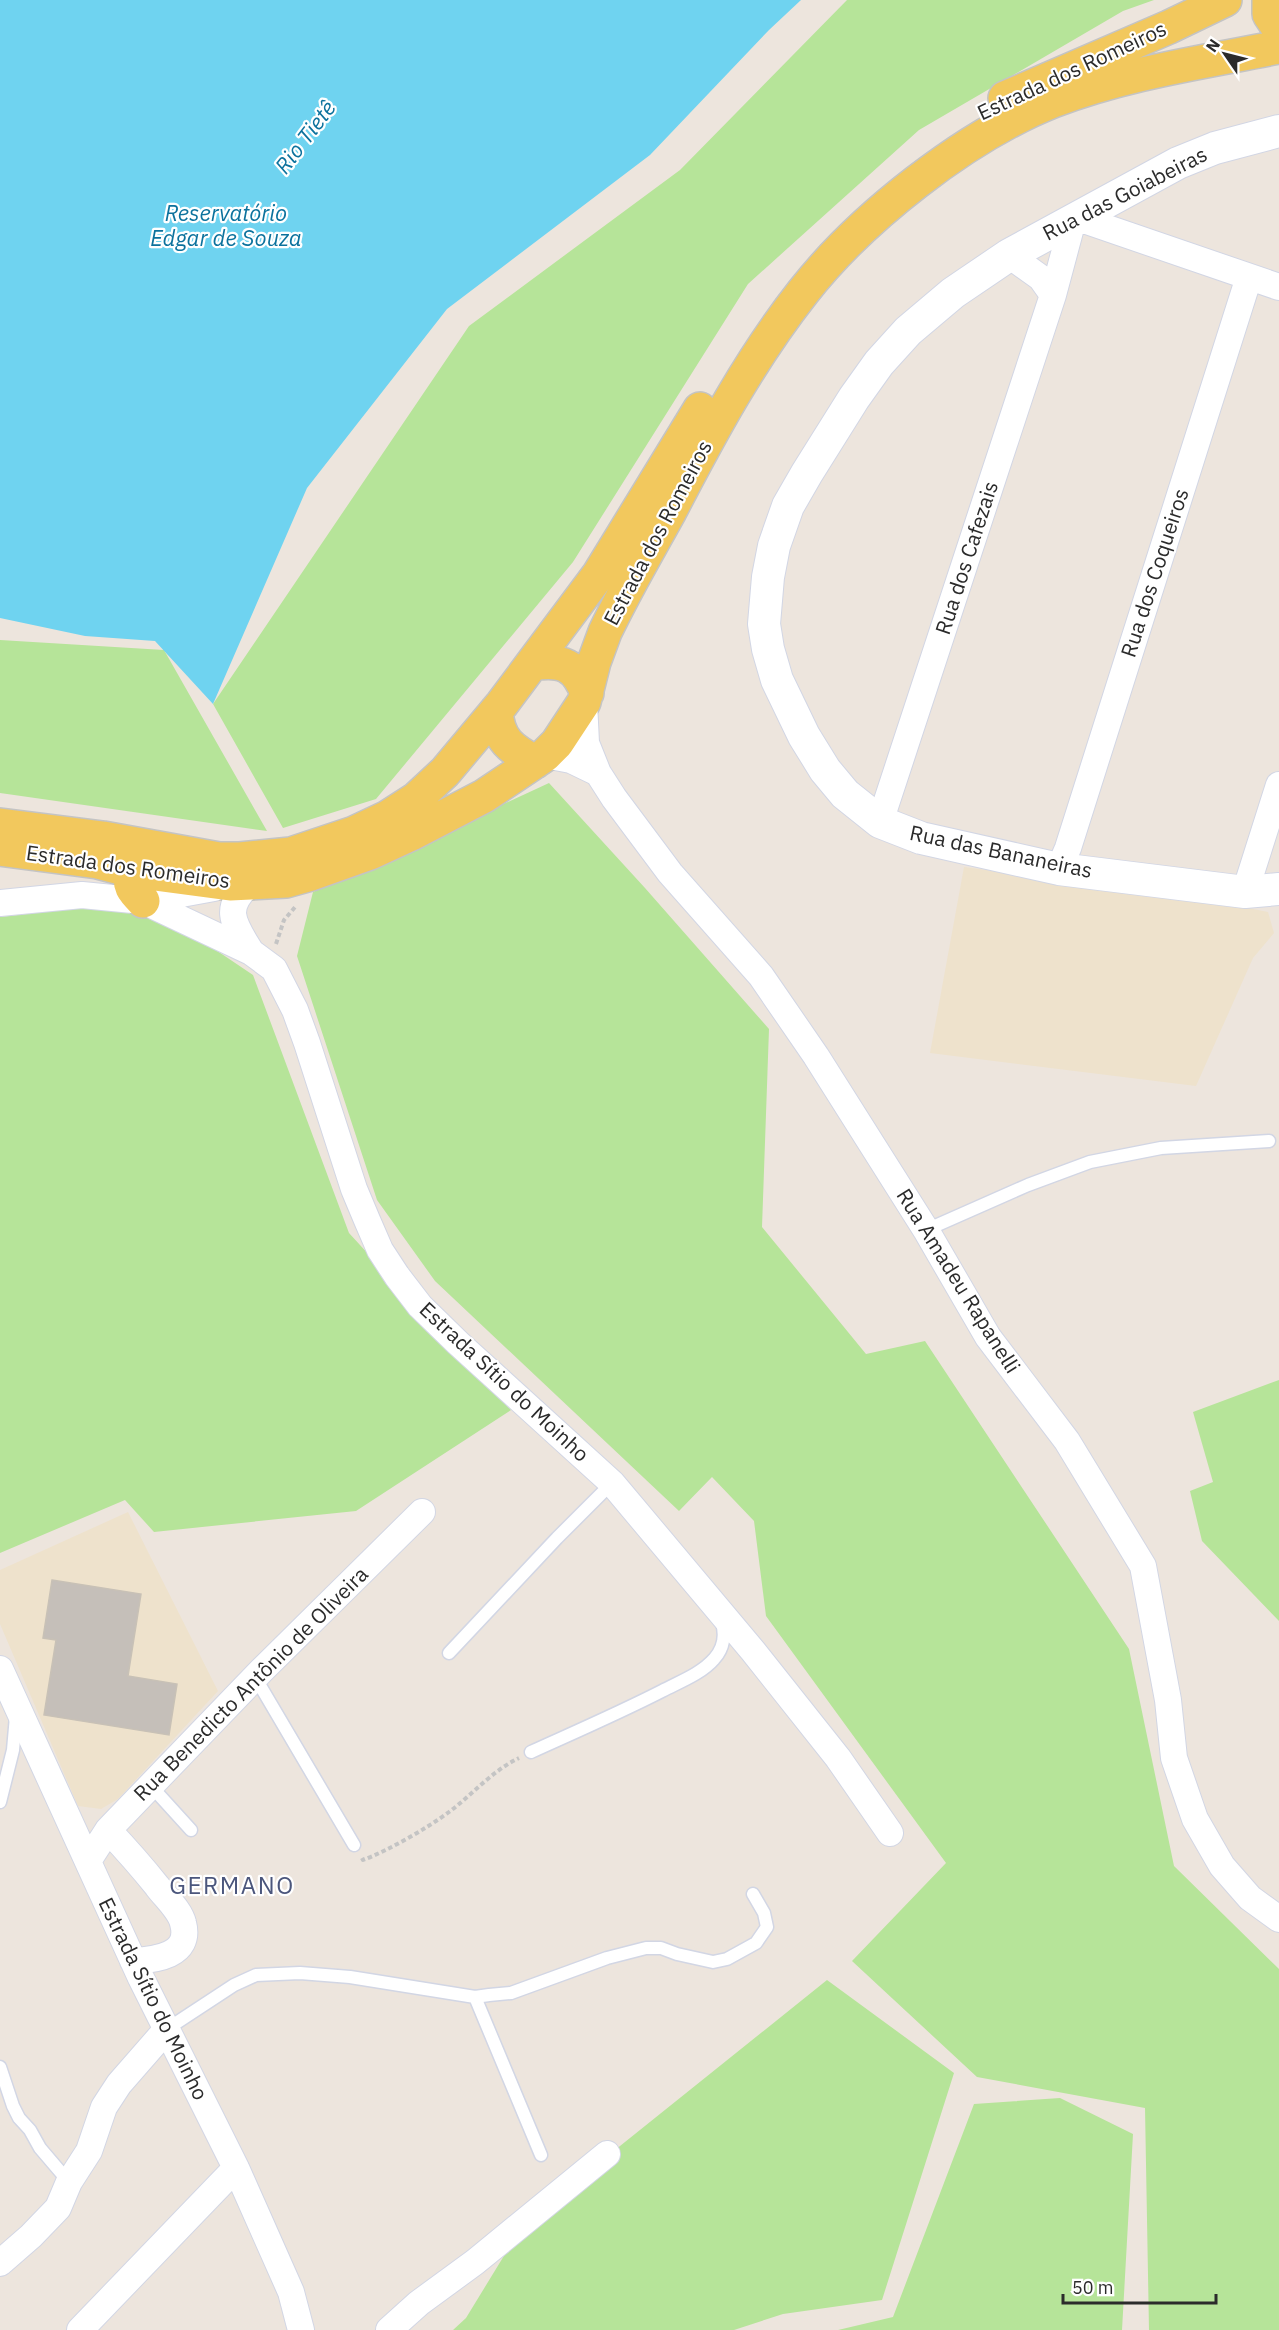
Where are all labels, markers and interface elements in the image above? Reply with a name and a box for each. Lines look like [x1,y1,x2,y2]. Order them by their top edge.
street label: Estrada dos Romeiros [972,14,1171,126]
north arrow [1195,24,1255,84]
text: N [1201,35,1224,56]
water label: Rio Tietê [268,94,342,179]
street label: Rua das Goiabeiras [1038,140,1212,247]
water label: Reservatório Edgar de Souza [150,198,302,252]
street label: Estrada dos Romeiros [596,435,718,630]
street label: Rua dos Cafezais [928,478,1004,638]
street label: Rua dos Coqueiros [1114,485,1195,661]
street label: Rua das Bananeiras [907,818,1095,884]
street label: Estrada dos Romeiros [24,838,232,894]
street label: Rua Amadeu Rapanelli [891,1183,1027,1378]
street label: Estrada Sítio do Moinho [414,1295,596,1467]
street label: Rua Benedicto Antônio de Oliveira [127,1560,374,1807]
district label: GERMANO [169,1869,295,1901]
street label: Estrada Sítio do Moinho [93,1893,215,2105]
scale bar [1063,2267,1216,2305]
text: 50 m [1072,2276,1114,2299]

